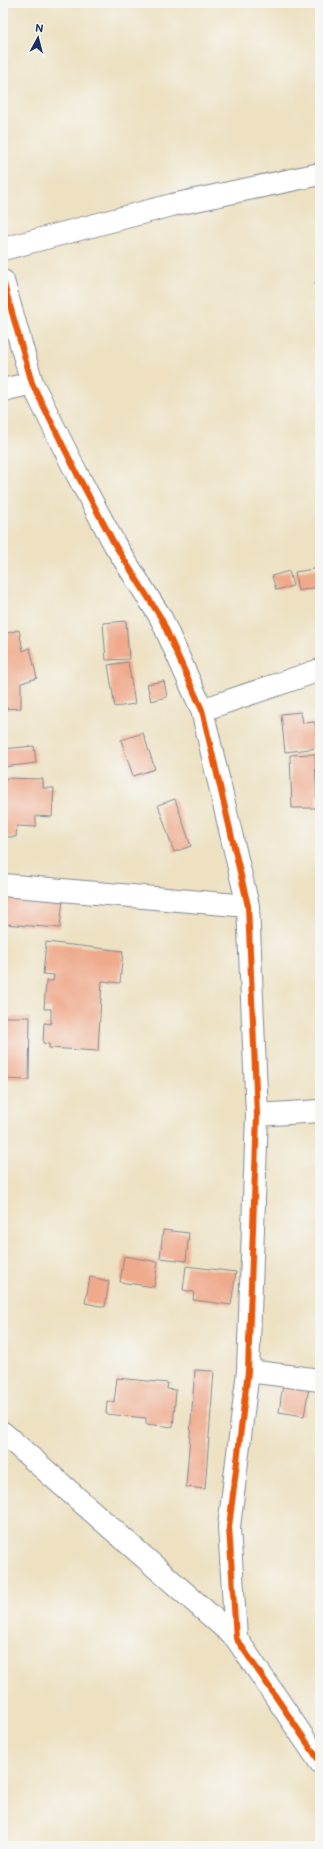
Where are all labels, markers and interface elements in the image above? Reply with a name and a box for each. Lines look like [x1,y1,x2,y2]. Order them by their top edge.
north arrow [18,18,58,58]
text: N [34,22,44,36]

